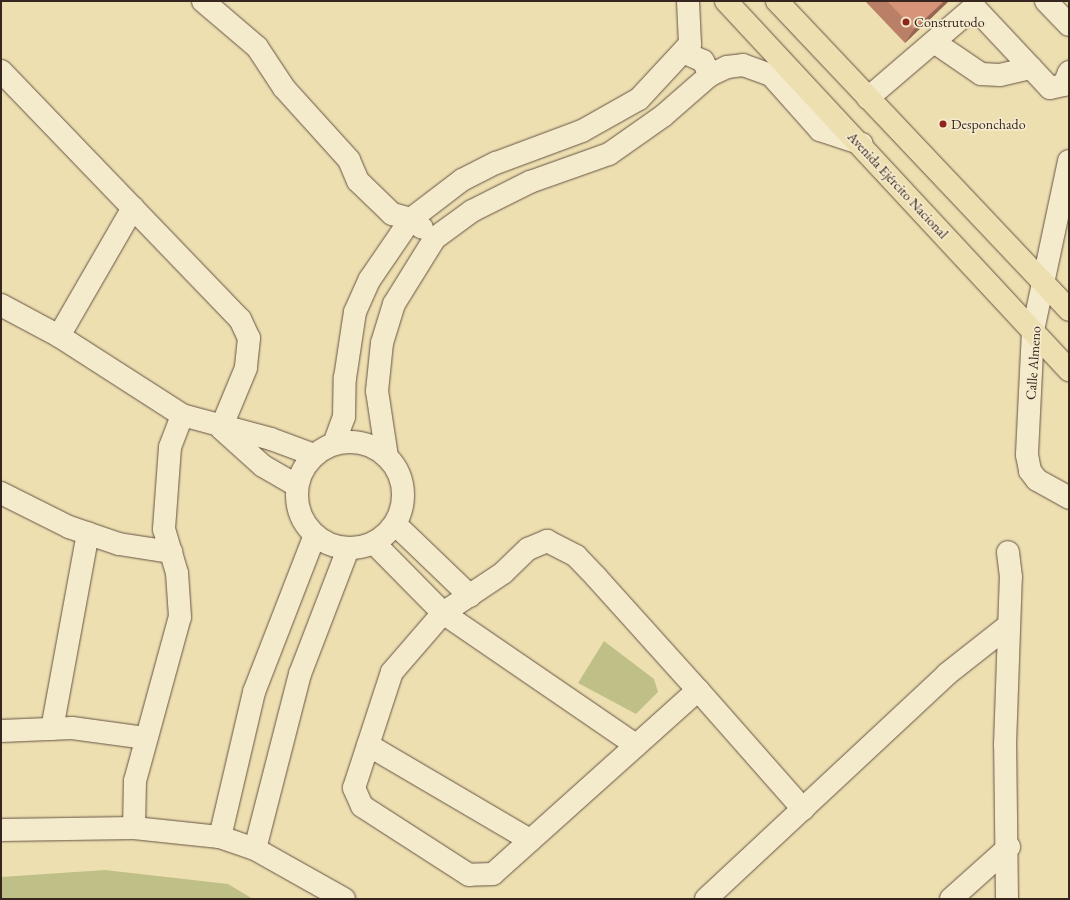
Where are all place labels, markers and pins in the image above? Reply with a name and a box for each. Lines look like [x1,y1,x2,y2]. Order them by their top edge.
place label: Construtodo [914,14,985,30]
marker: Construtodo [901,17,911,27]
place label: Desponchado [951,116,1026,132]
marker: Desponchado [938,119,948,129]

